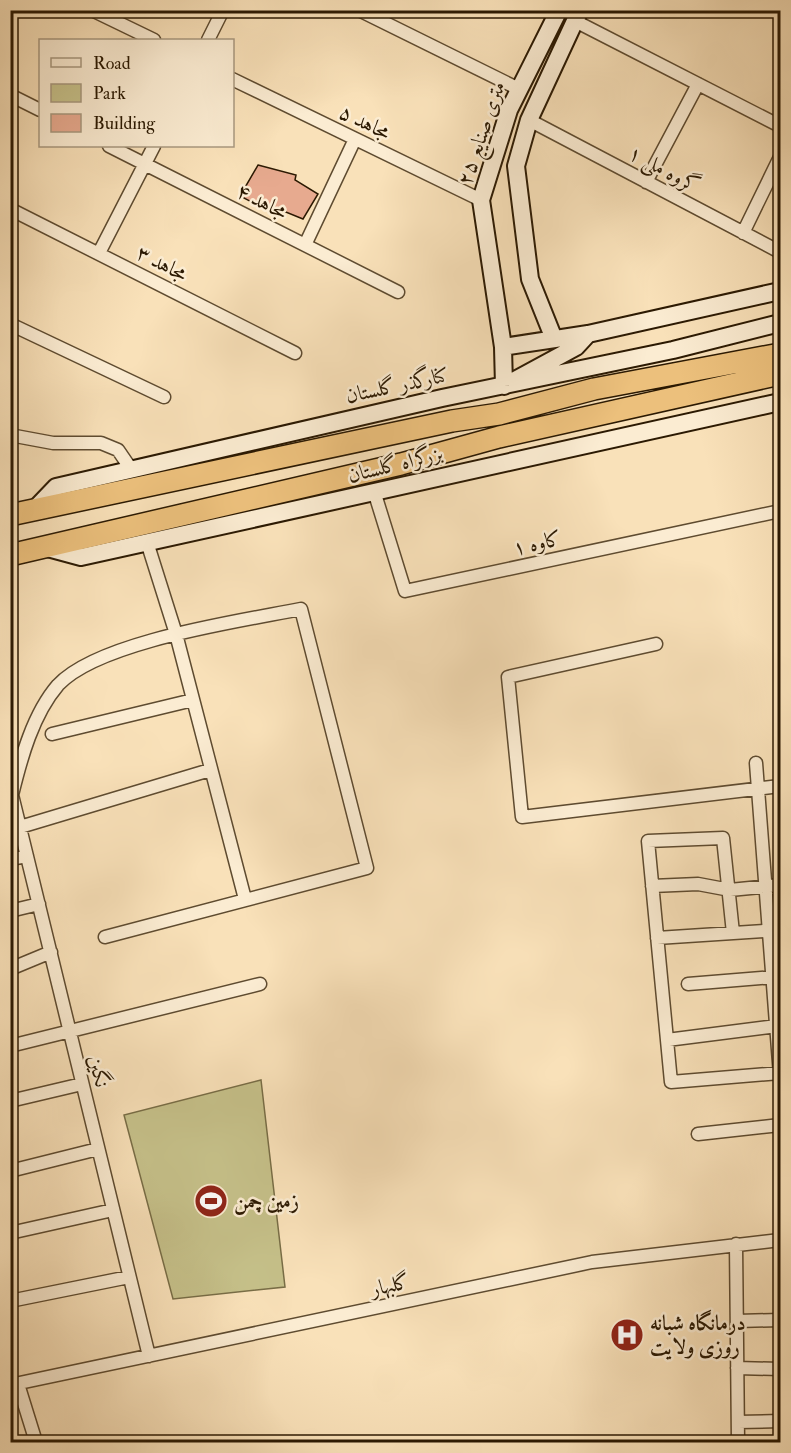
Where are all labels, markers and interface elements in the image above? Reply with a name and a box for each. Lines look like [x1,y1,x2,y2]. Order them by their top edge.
legend [39,39,234,147]
text: Road [93,52,131,75]
street label: ۲۵ متری صنایع [451,78,517,190]
text: Park [93,82,126,105]
street label: ۵ مجاهد [335,99,395,146]
text: Building [93,112,156,135]
street label: گروه ملی ۱ [622,139,705,201]
street label: مجاهد ۴ [232,177,292,226]
street label: مجاهد ۳ [132,239,192,288]
street label: کنارگذر گلستان [343,359,451,410]
street label: بزرگراه گلستان [345,439,446,489]
street label: کاوه ۱ [510,525,564,562]
street label: نگین [82,1052,116,1090]
sports icon: زمین چمن [193,1183,229,1219]
place label: زمین چمن [234,1188,299,1215]
street label: گلبهار [366,1268,412,1303]
place label: درمانگاه شبانه روزی ولایت [650,1309,746,1361]
hospital icon: درمانگاه شبانه روزی ولایت [609,1317,645,1353]

